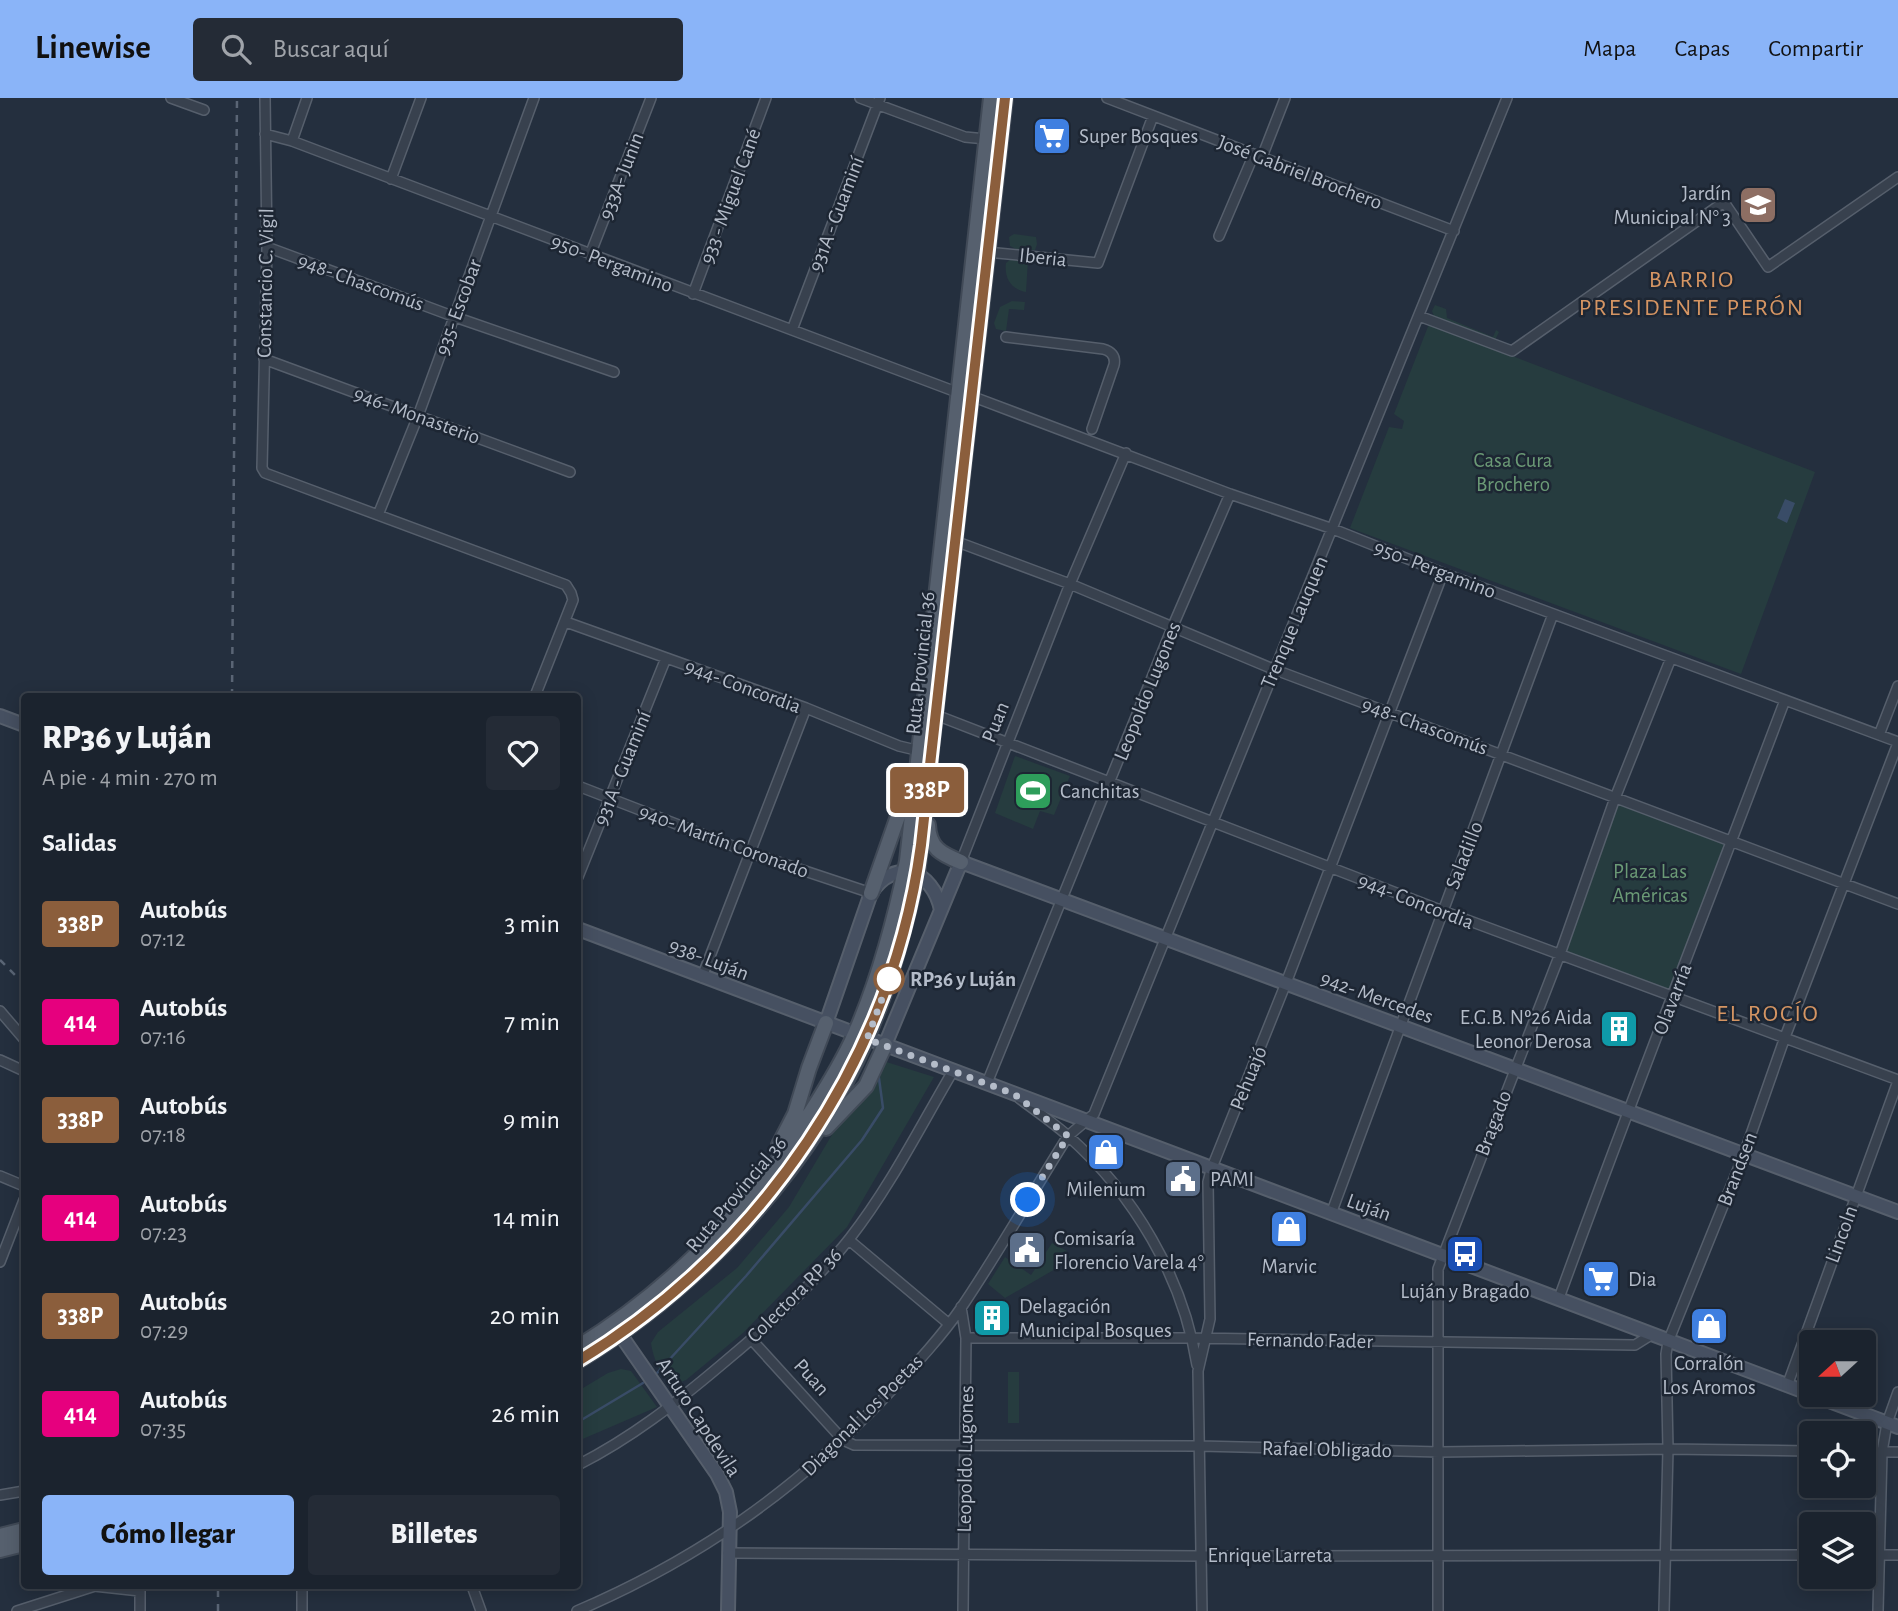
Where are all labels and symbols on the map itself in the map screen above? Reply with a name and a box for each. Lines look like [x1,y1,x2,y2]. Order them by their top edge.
supermarket icon: Super Bosques [1031,115,1073,157]
street label: 933 - Miguel Cané [696,126,765,267]
place label: Super Bosques [1079,126,1198,147]
street label: 933A- Junin [595,130,648,223]
street label: José Gabriel Brochero [1215,131,1385,213]
street label: 931A - Guaminí [805,153,868,275]
place label: Jardín Municipal N° 3 [1614,183,1731,228]
school or university icon: Jardín Municipal N° 3 [1737,184,1779,226]
street label: Constancio C. Vigil [254,208,277,358]
street label: 950- Pergamino [548,231,676,296]
street label: Iberia [1018,245,1068,270]
street label: 948- Chascomús [295,250,427,315]
street label: 935- Escobar [431,256,486,358]
district label: BARRIO PRESIDENTE PERÓN [1579,268,1805,320]
street label: 946- Monasterio [351,383,483,448]
park label: Casa Cura Brochero [1474,450,1553,495]
street label: 950- Pergamino [1371,537,1499,602]
street label: Trenque Lauquen [1257,553,1332,692]
street label: Ruta Provincial 36 [903,590,938,736]
street label: Leopoldo Lugones [1110,619,1185,763]
street label: 944- Concordia [682,656,804,717]
street label: 948- Chascomús [1359,694,1491,759]
street label: Puan [978,699,1013,745]
street label: 931A - Guaminí [590,707,655,828]
line badge: 338P [878,767,976,813]
sports icon: Canchitas [1012,770,1054,812]
place label: Canchitas [1060,781,1140,802]
street label: 940- Martín Coronado [636,801,811,882]
street label: Saladillo [1442,818,1487,892]
park label: Plaza Las Américas [1612,861,1688,906]
street label: 944- Concordia [1355,870,1477,933]
street label: 938- Luján [666,935,752,984]
street label: Olavarría [1649,960,1696,1038]
marker: RP36 y Luján [874,964,904,994]
street label: 942- Mercedes [1318,967,1436,1028]
place label: RP36 y Luján [910,969,1016,990]
district label: EL ROCÍO [1716,1000,1820,1026]
place label: E.G.B. Nº26 Aida Leonor Derosa [1460,1007,1592,1052]
building icon: E.G.B. Nº26 Aida Leonor Derosa [1598,1008,1640,1050]
street label: Pehuajó [1226,1043,1271,1113]
street label: Bragado [1471,1088,1515,1159]
street label: Brandsen [1714,1129,1761,1209]
shop icon: Milenium [1085,1131,1127,1173]
street label: Ruta Provincial 36 [682,1132,791,1256]
public building icon: PAMI [1162,1158,1204,1200]
place label: PAMI [1210,1169,1254,1190]
place label: Milenium [1066,1179,1146,1200]
your location [1010,1182,1045,1217]
street label: Luján [1344,1190,1394,1225]
street label: Lincoln [1822,1203,1861,1266]
shop icon: Marvic [1268,1208,1310,1250]
place label: Comisaría Florencio Varela 4° [1054,1228,1204,1273]
public building icon: Comisaría Florencio Varela 4° [1006,1229,1048,1271]
bus stop icon: Luján y Bragado [1444,1233,1486,1275]
street label: Colectora RP 36 [743,1244,846,1347]
place label: Marvic [1262,1256,1316,1277]
supermarket icon: Dia [1580,1258,1622,1300]
place label: Dia [1628,1269,1657,1290]
place label: Luján y Bragado [1400,1281,1530,1302]
place label: Delagación Municipal Bosques [1019,1296,1172,1341]
building icon: Delagación Municipal Bosques [971,1297,1013,1339]
shop icon: Corralón Los Aromos [1688,1305,1730,1347]
street label: Fernando Fader [1247,1329,1373,1352]
north arrow [1799,1330,1876,1407]
street label: Diagonal Los Poetas [798,1351,927,1480]
place label: Corralón Los Aromos [1662,1353,1756,1398]
street label: Arturo Capdevila [652,1354,745,1481]
street label: Puan [790,1355,833,1400]
street label: Leopoldo Lugones [954,1385,977,1533]
street label: Rafael Obligado [1262,1438,1392,1461]
street label: Enrique Larreta [1208,1545,1333,1566]

